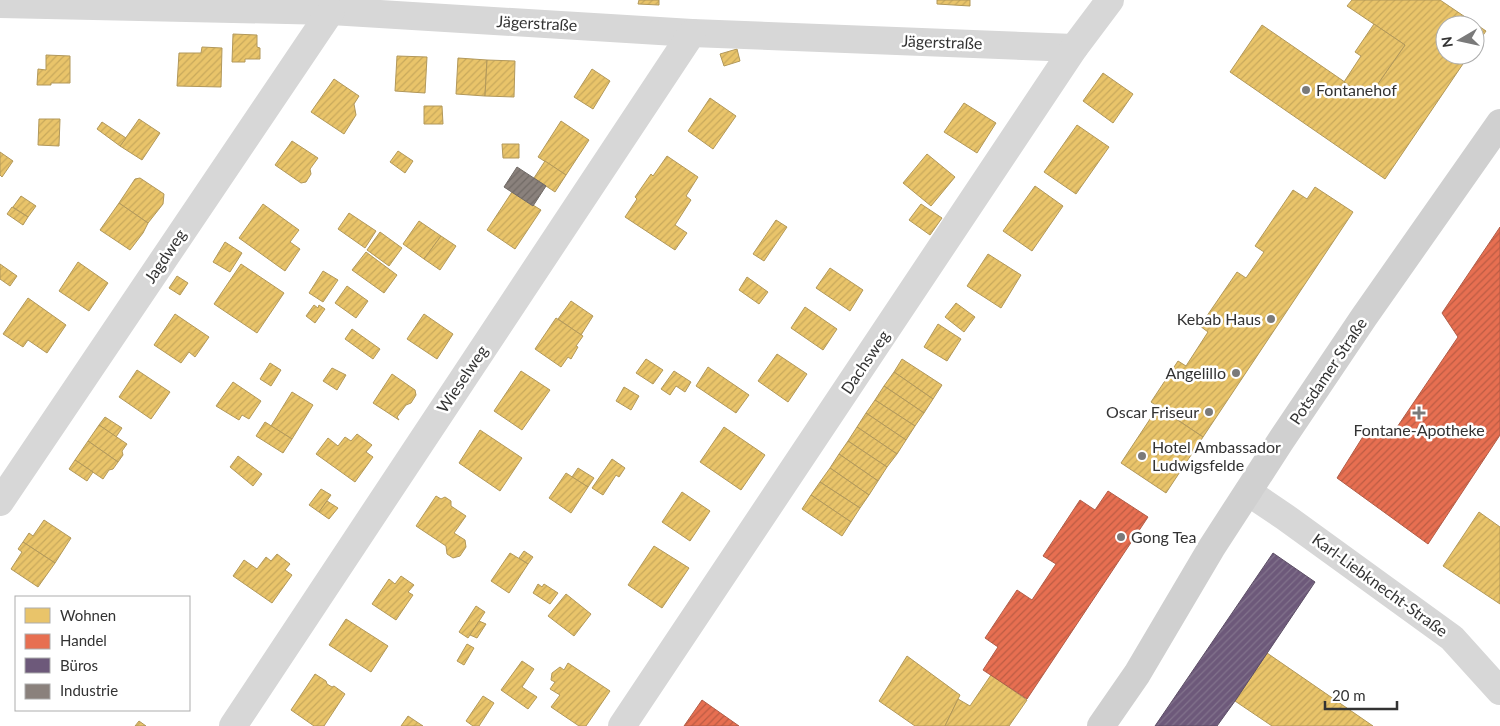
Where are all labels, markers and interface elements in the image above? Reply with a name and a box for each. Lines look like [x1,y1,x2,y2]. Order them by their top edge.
street label: Jägerstraße [496,11,578,34]
north arrow [1435,15,1485,65]
street label: Jägerstraße [901,31,983,52]
text: N [1437,35,1456,49]
place label: Fontanehof [1316,80,1397,99]
marker: Fontanehof [1300,84,1312,96]
street label: Jagdweg [140,225,189,286]
place label: Kebab Haus [1177,309,1261,328]
marker: Kebab Haus [1265,313,1277,325]
street label: Potsdamer Straße [1285,314,1370,428]
street label: Dachsweg [836,326,893,397]
street label: Wieselweg [432,341,491,416]
place label: Angelillo [1165,363,1226,382]
marker: Angelillo [1230,367,1242,379]
place label: Oscar Friseur [1106,402,1199,421]
marker: Oscar Friseur [1203,406,1215,418]
marker: Fontane-Apotheke [1413,407,1425,419]
place label: Fontane-Apotheke [1353,420,1485,439]
place label: Hotel Ambassador Ludwigsfelde [1152,437,1281,474]
marker: Hotel Ambassador Ludwigsfelde [1136,450,1148,462]
place label: Gong Tea [1131,527,1196,546]
street label: Karl-Liebknecht-Straße [1309,529,1452,640]
marker: Gong Tea [1115,531,1127,543]
legend [15,596,190,711]
text: Wohnen [60,606,116,624]
text: Handel [60,631,107,649]
text: Büros [60,656,98,674]
scale bar [1325,678,1398,710]
text: Industrie [60,681,118,699]
text: 20 m [1332,686,1366,704]

